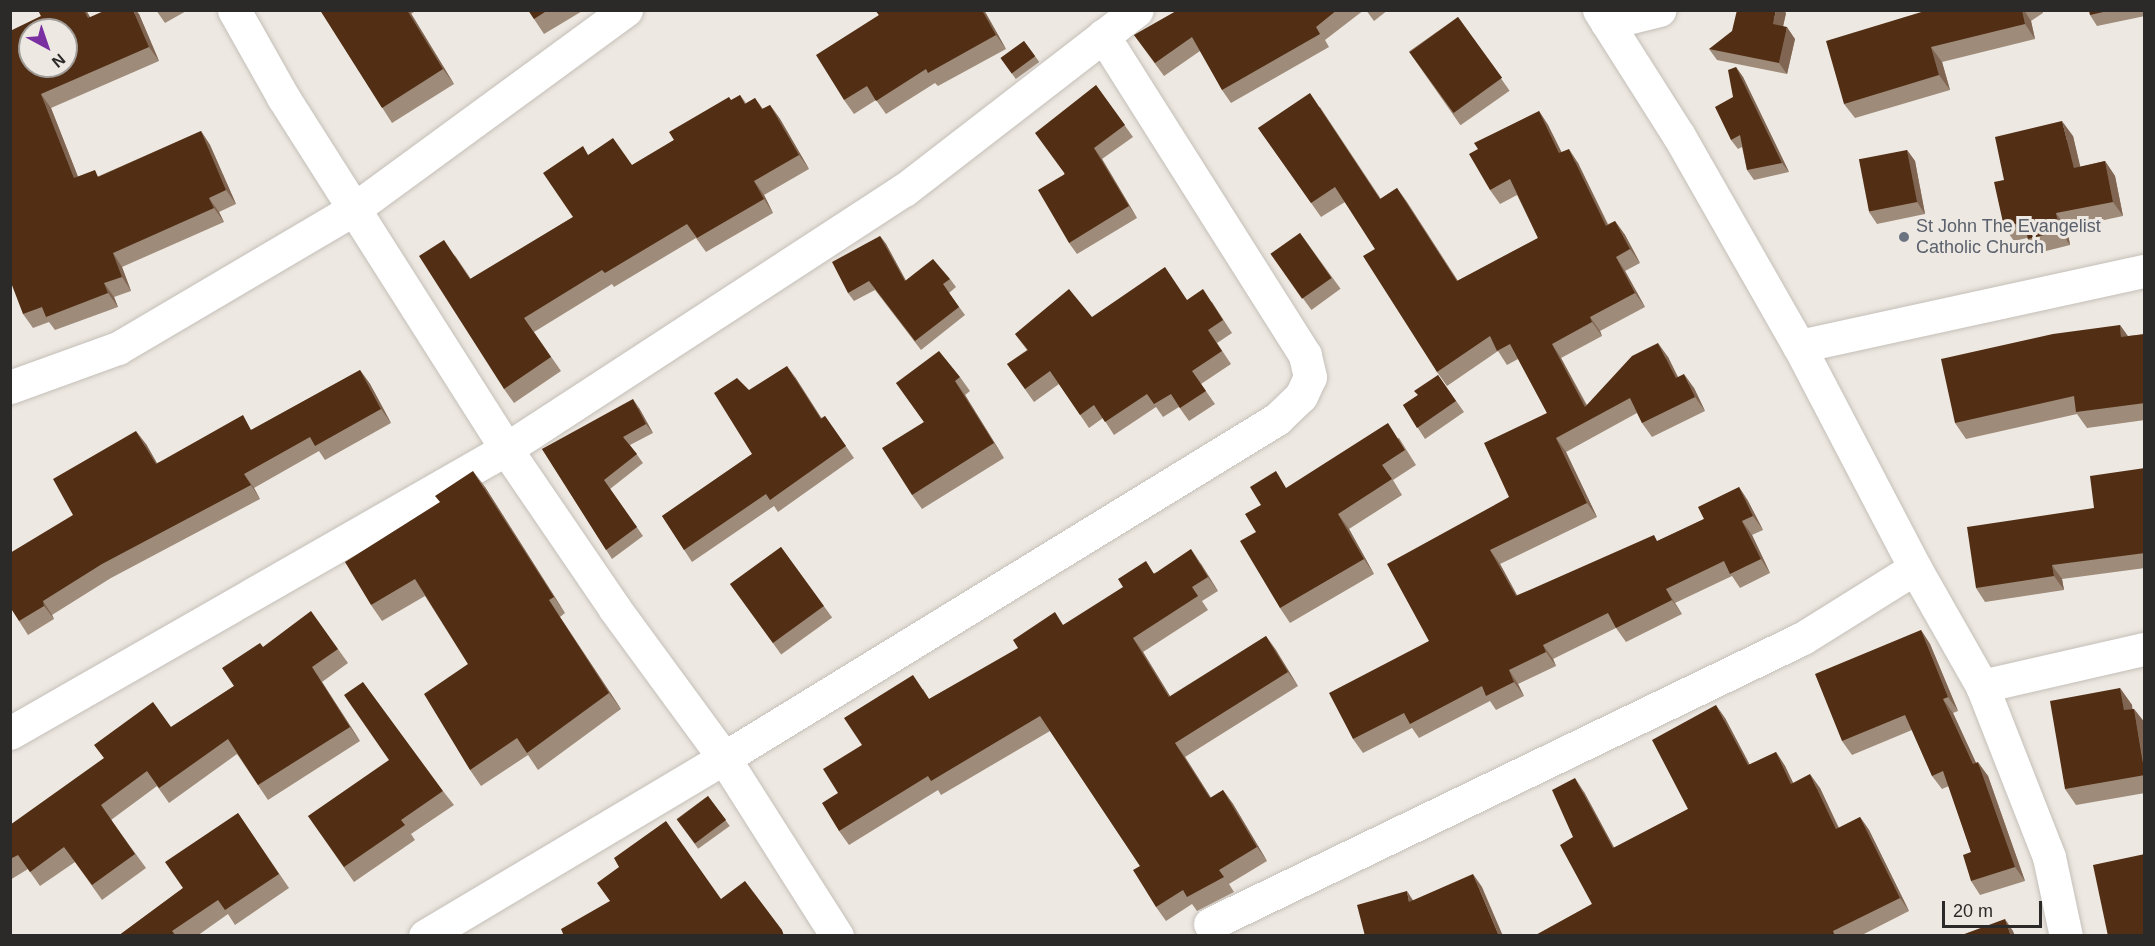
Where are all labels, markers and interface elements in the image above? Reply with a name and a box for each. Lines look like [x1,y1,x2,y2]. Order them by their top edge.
north arrow [18,18,78,78]
text: N [49,50,68,71]
place label: St John The Evangelist Catholic Church [1916,216,2101,258]
marker: St John The Evangelist Catholic Church [1897,230,1911,244]
scale bar [1945,889,2046,927]
text: 20 m [1953,901,1993,921]

